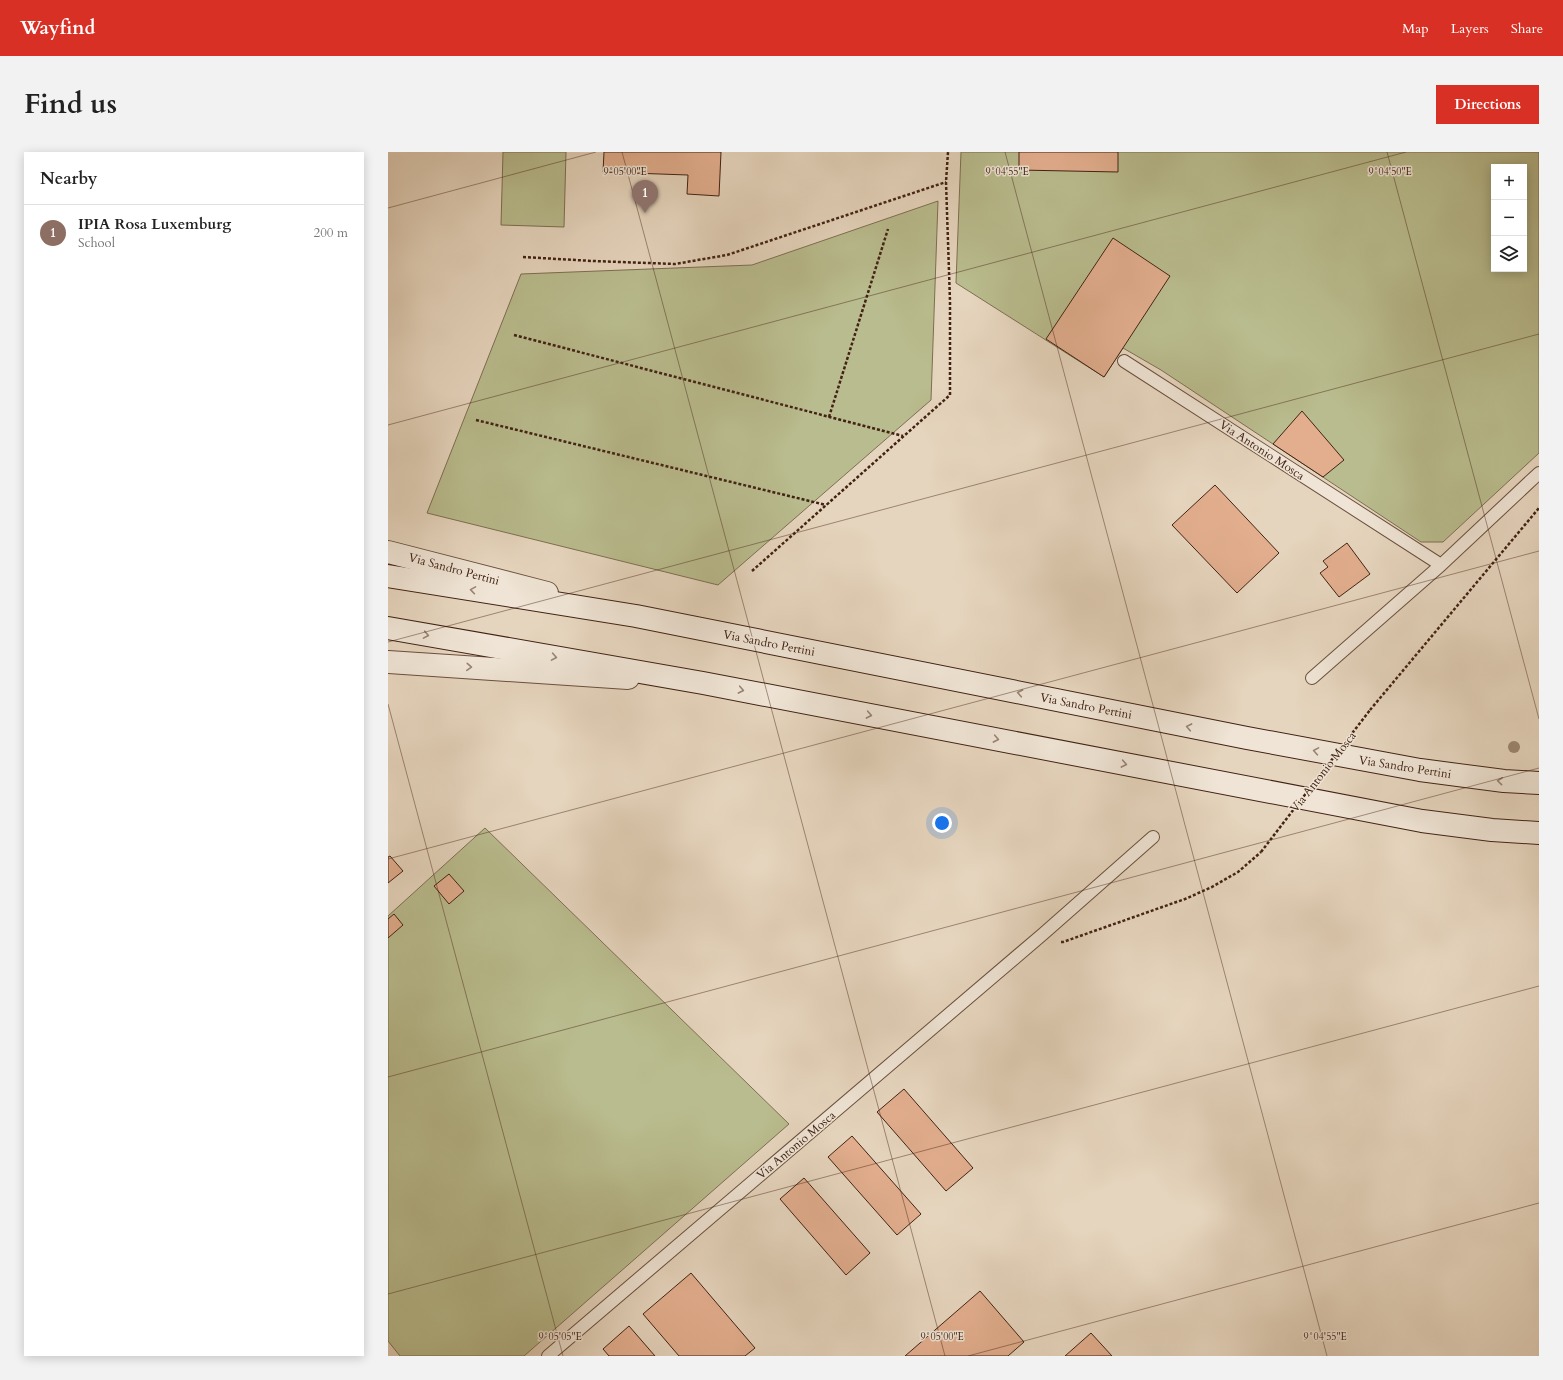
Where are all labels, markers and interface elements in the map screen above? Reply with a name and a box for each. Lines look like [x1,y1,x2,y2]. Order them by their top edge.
text: Wayfind [20,15,95,41]
text: Map [1402,19,1429,38]
text: Layers [1451,19,1489,38]
text: Share [1511,19,1543,38]
text: Find us [24,85,117,123]
button: Directions [1436,85,1539,124]
map controls [1491,164,1527,272]
button: + [1491,164,1527,200]
text: 9°05'00"E [603,165,647,179]
text: 9°04'55"E [985,165,1029,179]
text: 9°04'50"E [1368,165,1412,179]
text: Nearby [40,167,97,190]
pin: 1 [632,180,658,213]
button: − [1491,200,1527,236]
text: IPIA Rosa Luxemburg [78,214,231,234]
text: 1 [50,224,56,242]
text: 200 m [314,224,348,242]
text: School [78,234,115,252]
button: layers [1491,236,1527,272]
street label: Via Antonio Mosca [1216,416,1308,484]
street label: Via Sandro Pertini [407,549,502,589]
one-way arrow [470,586,476,595]
street label: Via Sandro Pertini [722,626,817,660]
one-way arrow [423,630,430,639]
one-way arrow [551,652,558,661]
one-way arrow [466,663,472,672]
one-way arrow [738,686,744,694]
street label: Via Sandro Pertini [1039,689,1134,723]
one-way arrow [1017,690,1023,698]
one-way arrow [865,710,872,718]
one-way arrow [1186,723,1192,731]
street label: Via Antonio Mosca [1286,728,1360,816]
one-way arrow [993,735,999,743]
one-way arrow [1313,748,1320,756]
street label: Via Sandro Pertini [1358,752,1453,782]
one-way arrow [1121,759,1127,767]
one-way arrow [1497,776,1503,785]
your location [932,813,952,833]
street label: Via Antonio Mosca [753,1107,840,1183]
text: 9°05'05"E [538,1330,582,1344]
text: 9°05'00"E [920,1330,964,1344]
text: 9°04'55"E [1303,1330,1347,1344]

